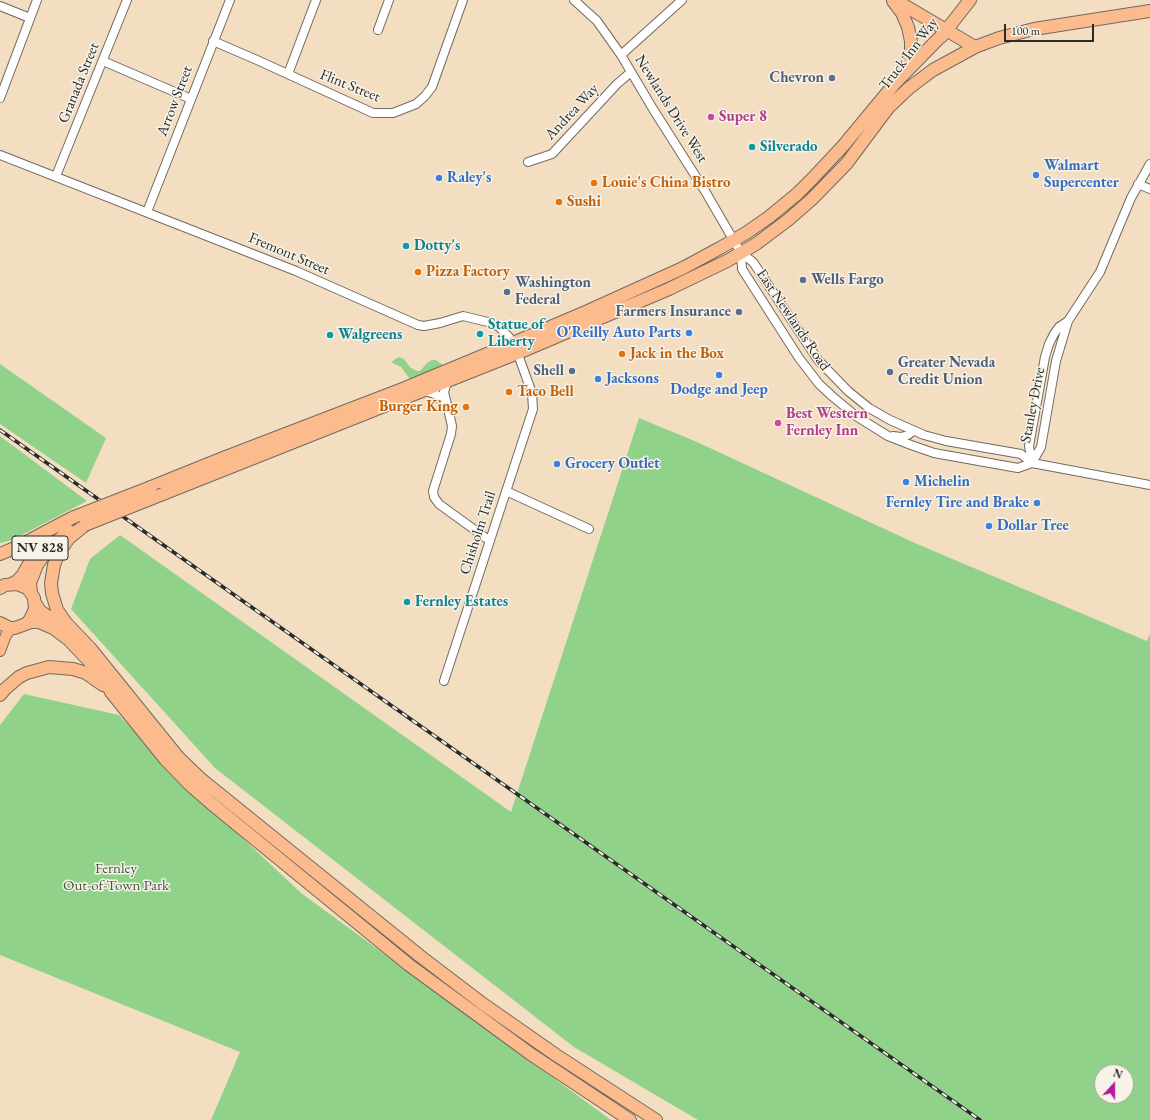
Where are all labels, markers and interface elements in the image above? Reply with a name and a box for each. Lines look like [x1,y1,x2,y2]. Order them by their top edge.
street label: Truck Inn Way [876,14,942,94]
scale bar [1006,16,1096,42]
text: 100 m [1011,23,1040,39]
street label: Granada Street [55,40,103,126]
street label: Newlands Drive West [631,52,711,166]
street label: Arrow Street [153,63,197,139]
street label: Flint Street [317,66,383,106]
place label: Chevron [770,69,824,87]
marker: Chevron [827,73,837,83]
street label: Andrea Way [541,80,603,144]
place label: Super 8 [719,108,767,126]
marker: Super 8 [706,112,716,122]
place label: Silverado [760,138,817,156]
marker: Silverado [747,142,757,152]
place label: Walmart Supercenter [1044,157,1119,192]
place label: Raley's [447,169,491,187]
marker: Walmart Supercenter [1031,170,1041,180]
marker: Raley's [434,173,444,183]
place label: Louie's China Bistro [602,174,731,192]
marker: Louie's China Bistro [589,178,599,188]
place label: Sushi [567,193,601,211]
marker: Sushi [554,197,564,207]
street label: Fremont Street [246,229,332,279]
place label: Dotty's [414,237,460,255]
marker: Dotty's [401,241,411,251]
place label: Pizza Factory [426,263,510,281]
street label: East Newlands Road [752,266,834,374]
marker: Pizza Factory [413,267,423,277]
place label: Wells Fargo [811,271,884,289]
place label: Washington Federal [515,274,591,309]
marker: Wells Fargo [798,275,808,285]
marker: Washington Federal [502,287,512,297]
place label: Farmers Insurance [616,303,731,321]
marker: Farmers Insurance [734,307,744,317]
place label: Statue of Liberty [488,316,544,351]
place label: O'Reilly Auto Parts [557,324,681,342]
place label: Walgreens [338,326,402,344]
marker: O'Reilly Auto Parts [684,328,694,338]
marker: Statue of Liberty [475,329,485,339]
marker: Walgreens [325,330,335,340]
place label: Jack in the Box [630,345,724,363]
marker: Jack in the Box [617,349,627,359]
place label: Greater Nevada Credit Union [898,354,995,389]
place label: Shell [533,362,564,380]
marker: Shell [567,366,577,376]
street label: Stanley Drive [1017,366,1049,444]
marker: Greater Nevada Credit Union [885,367,895,377]
place label: Jacksons [606,370,659,388]
marker: Dodge and Jeep [714,370,724,380]
marker: Jacksons [593,374,603,384]
place label: Dodge and Jeep [670,381,768,399]
place label: Taco Bell [517,383,574,401]
marker: Taco Bell [504,387,514,397]
place label: Burger King [379,398,458,416]
marker: Burger King [461,402,471,412]
place label: Best Western Fernley Inn [786,405,868,440]
marker: Best Western Fernley Inn [773,418,783,428]
place label: Grocery Outlet [565,455,660,473]
marker: Grocery Outlet [552,459,562,469]
place label: Michelin [914,473,970,491]
marker: Michelin [901,477,911,487]
street label: Chisholm Trail [456,489,500,577]
place label: Fernley Tire and Brake [886,494,1029,512]
marker: Fernley Tire and Brake [1032,498,1042,508]
place label: Dollar Tree [997,517,1069,535]
marker: Dollar Tree [984,521,994,531]
road number: NV 828 [12,536,68,560]
place label: Fernley Estates [415,593,508,611]
marker: Fernley Estates [402,597,412,607]
park label: Fernley Out-of-Town Park [63,860,169,895]
north arrow [1094,1064,1134,1104]
text: N [1111,1066,1125,1082]

